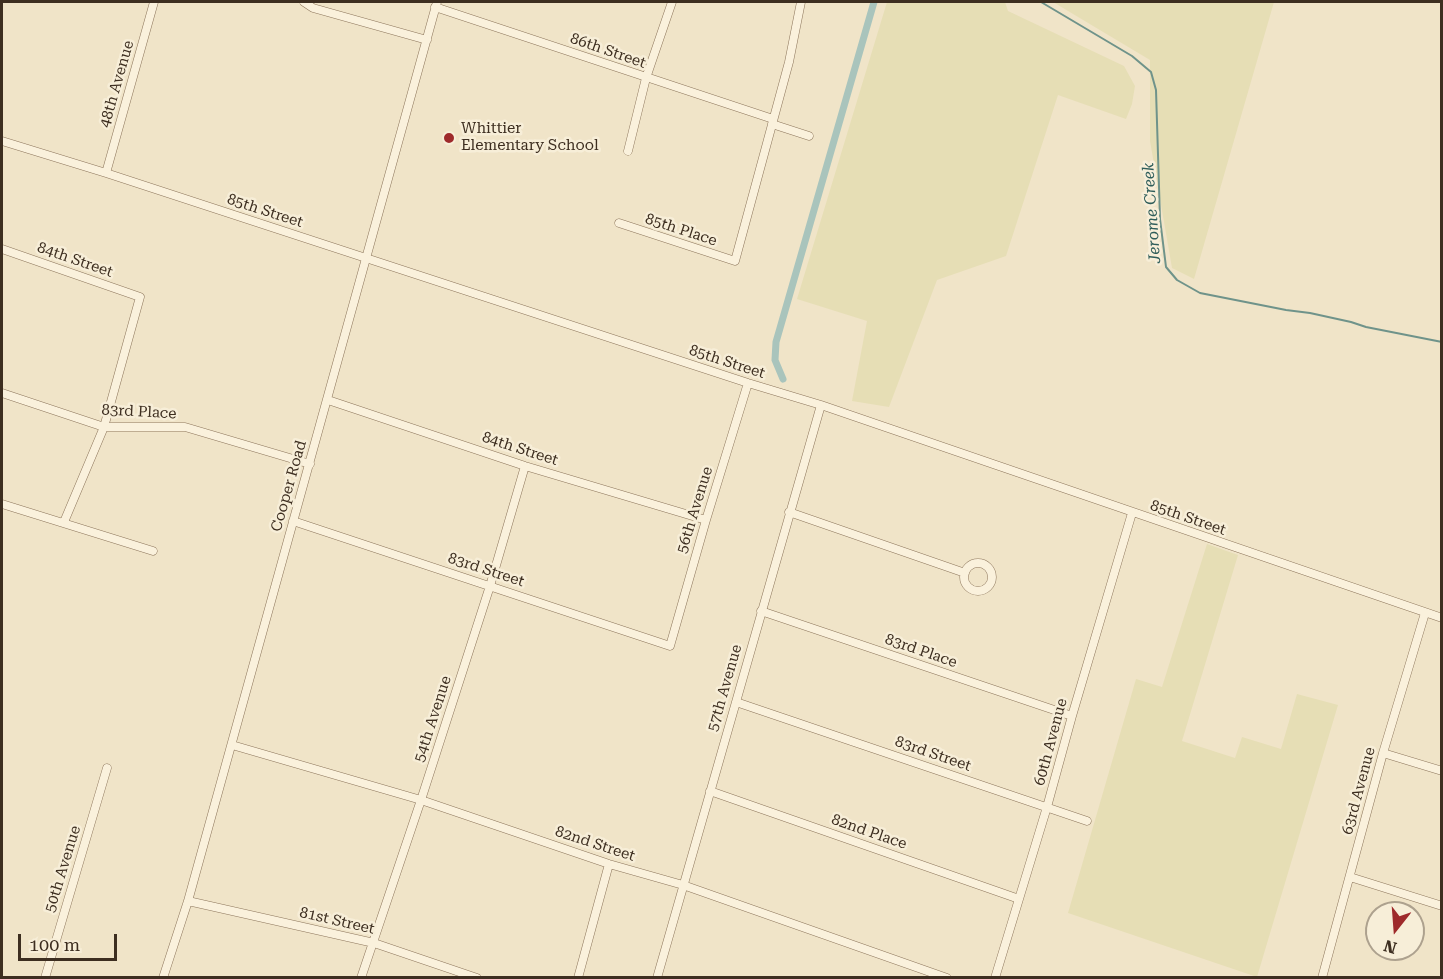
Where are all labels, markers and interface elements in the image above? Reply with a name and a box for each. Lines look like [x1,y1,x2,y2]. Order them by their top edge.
street label: 86th Street [568,30,648,72]
street label: 48th Avenue [96,38,138,130]
place label: Whittier Elementary School [461,120,599,155]
marker: Whittier Elementary School [442,131,456,145]
water label: Jerome Creek [1139,162,1165,264]
street label: 85th Street [225,190,305,232]
street label: 85th Place [643,210,719,250]
street label: 84th Street [35,239,115,281]
street label: 85th Street [687,341,767,383]
street label: 83rd Place [101,401,177,423]
street label: 84th Street [480,428,560,470]
street label: Cooper Road [267,438,311,534]
street label: 56th Avenue [673,464,717,556]
street label: 85th Street [1148,497,1228,539]
street label: 83rd Street [446,549,526,591]
street label: 83rd Place [883,630,959,672]
street label: 57th Avenue [704,642,746,734]
street label: 54th Avenue [411,674,455,764]
street label: 60th Avenue [1031,696,1071,788]
street label: 83rd Street [893,733,973,775]
street label: 63rd Avenue [1339,745,1379,837]
street label: 82nd Place [829,811,909,853]
street label: 50th Avenue [41,823,85,915]
street label: 82nd Street [553,823,637,865]
north arrow [1365,901,1425,961]
street label: 81st Street [298,904,376,938]
scale bar [21,922,120,960]
text: 100 m [29,934,80,955]
text: N [1382,936,1399,958]

